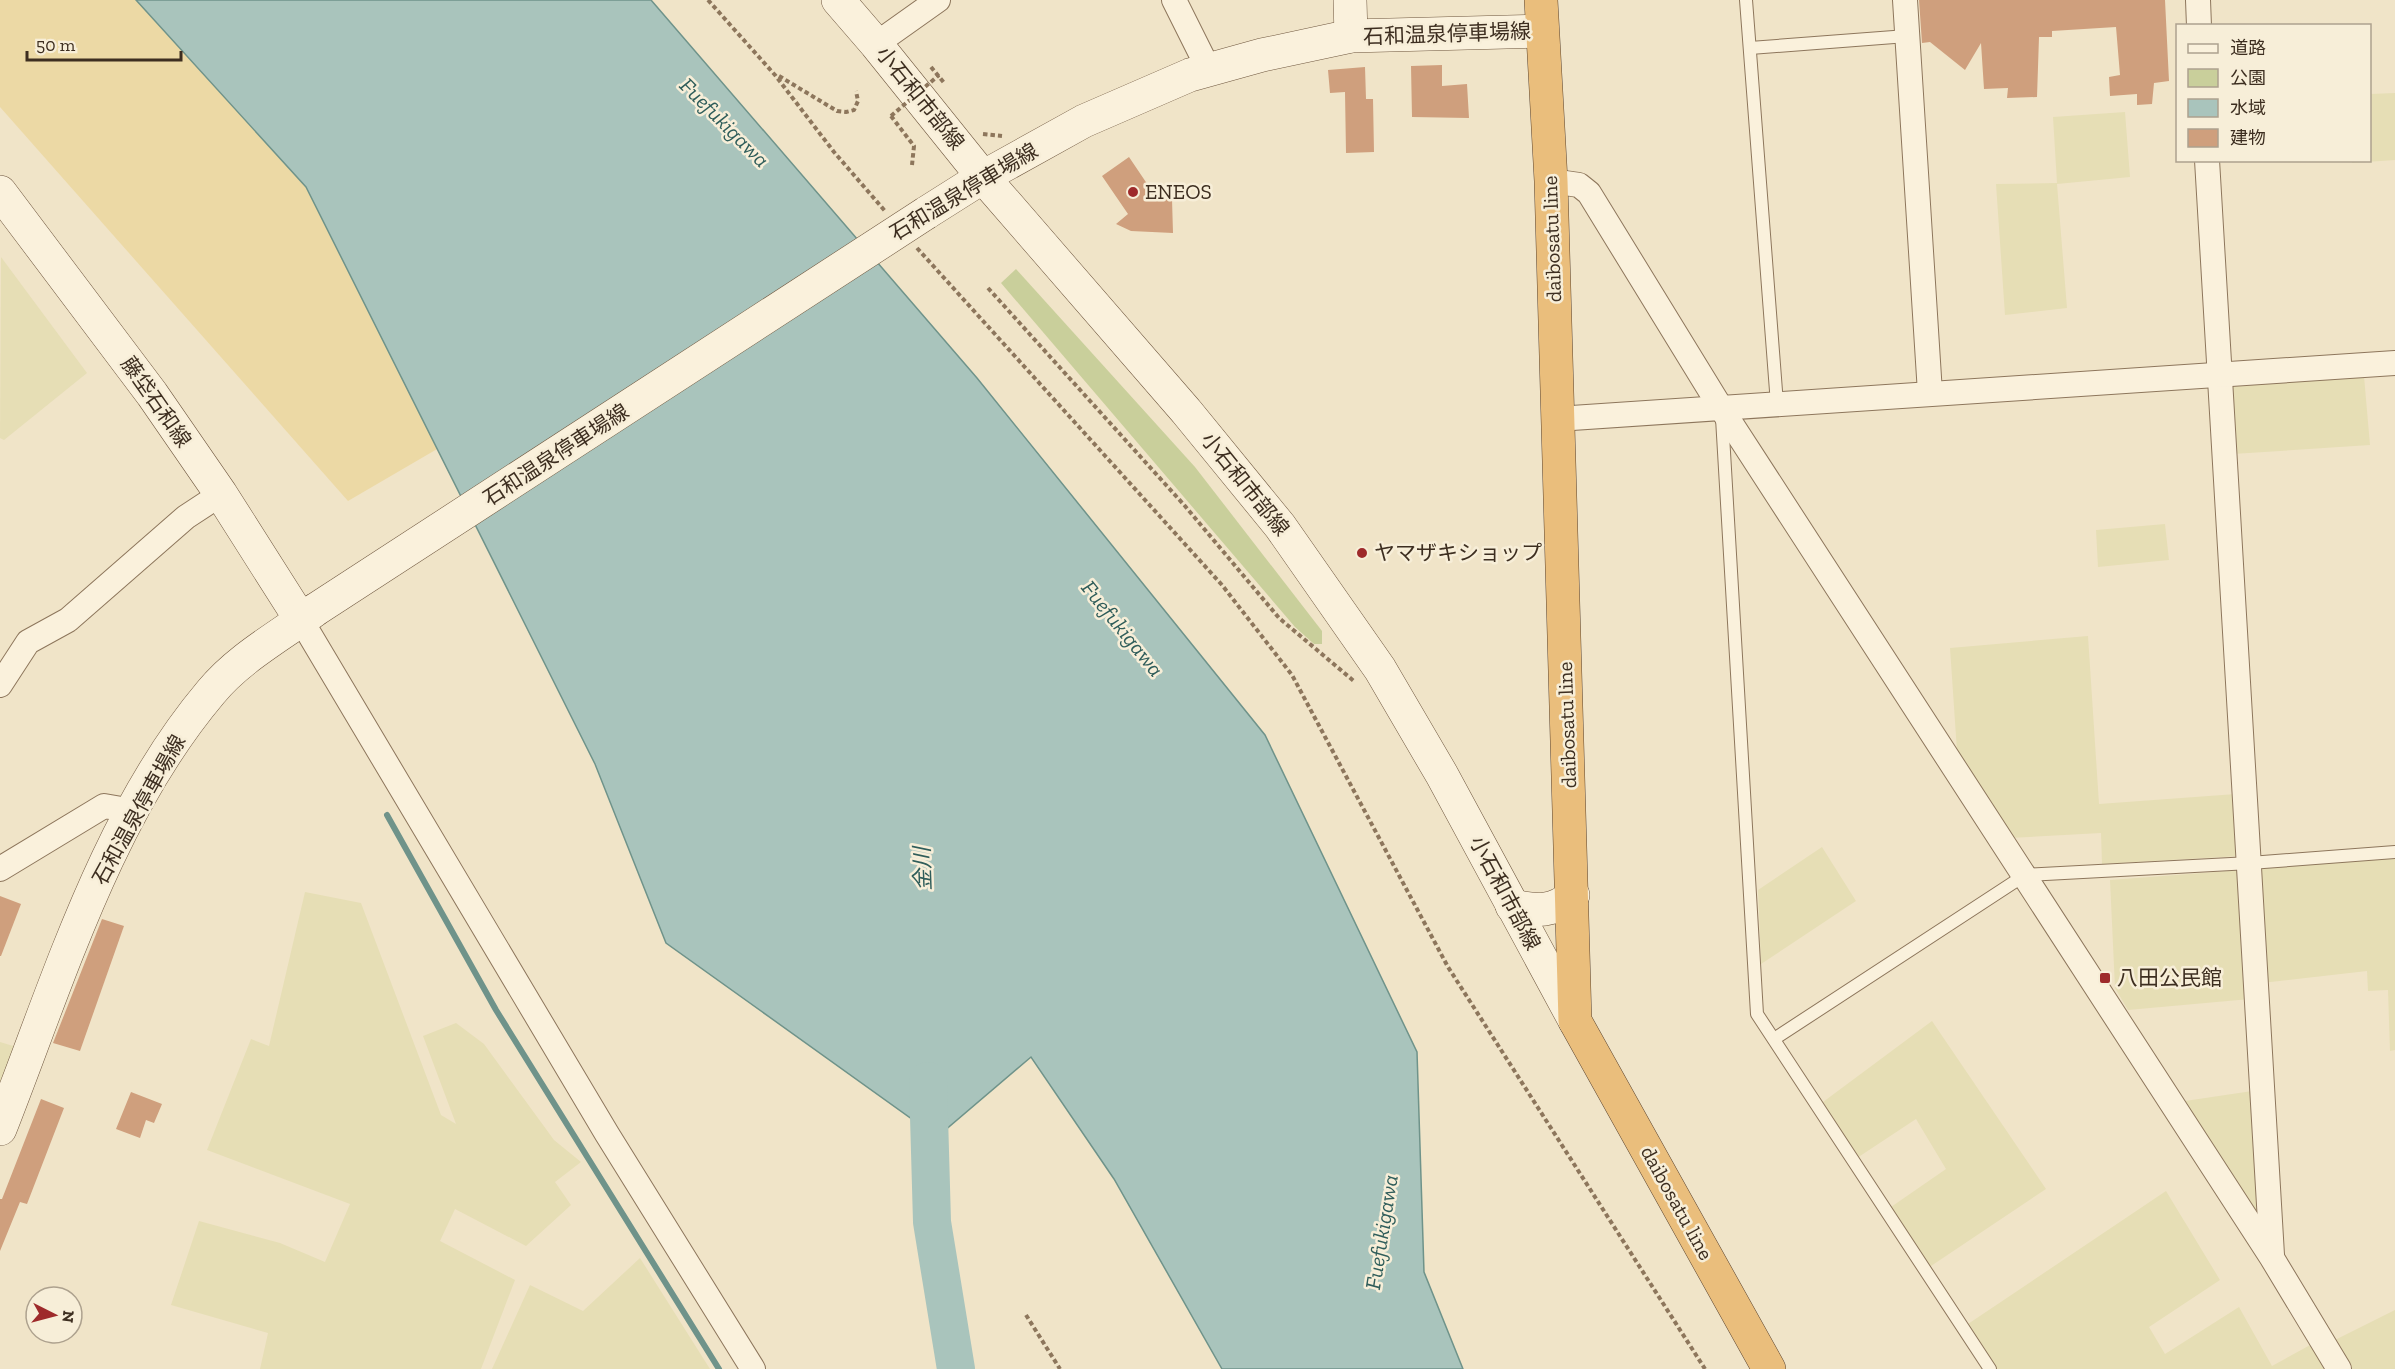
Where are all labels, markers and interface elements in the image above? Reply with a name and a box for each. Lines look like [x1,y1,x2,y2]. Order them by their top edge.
street label: 石和温泉停車場線 [1363,18,1531,49]
scale bar [27,24,182,62]
legend [2176,24,2371,162]
text: 50 m [36,34,76,56]
text: 道路 [2230,37,2266,59]
street label: 小石和市部線 [871,41,970,155]
text: 公園 [2230,67,2266,89]
water label: Fuefukigawa [674,72,775,173]
text: 水域 [2230,97,2266,119]
text: 建物 [2230,127,2266,149]
street label: 石和温泉停車場線 [885,138,1042,246]
street label: daibosatu line [1537,175,1566,303]
place label: ENEOS [1145,179,1212,204]
marker: ENEOS [1126,185,1140,199]
street label: 藤垈石和線 [116,352,197,452]
street label: 石和温泉停車場線 [478,398,633,511]
street label: 小石和市部線 [1196,427,1295,541]
place label: ヤマザキショップ [1374,540,1542,565]
marker: ヤマザキショップ [1355,546,1369,560]
water label: Fuefukigawa [1076,575,1170,682]
street label: daibosatu line [1552,661,1581,789]
street label: 石和温泉停車場線 [87,730,190,889]
street label: 小石和市部線 [1465,831,1546,954]
water label: 金川 [908,845,937,891]
place label: 八田公民館 [2117,965,2222,990]
marker: 八田公民館 [2098,971,2112,985]
street label: daibosatu line [1636,1141,1719,1264]
water label: Fuefukigawa [1359,1173,1404,1291]
north arrow [24,1285,84,1345]
text: N [58,1309,79,1324]

